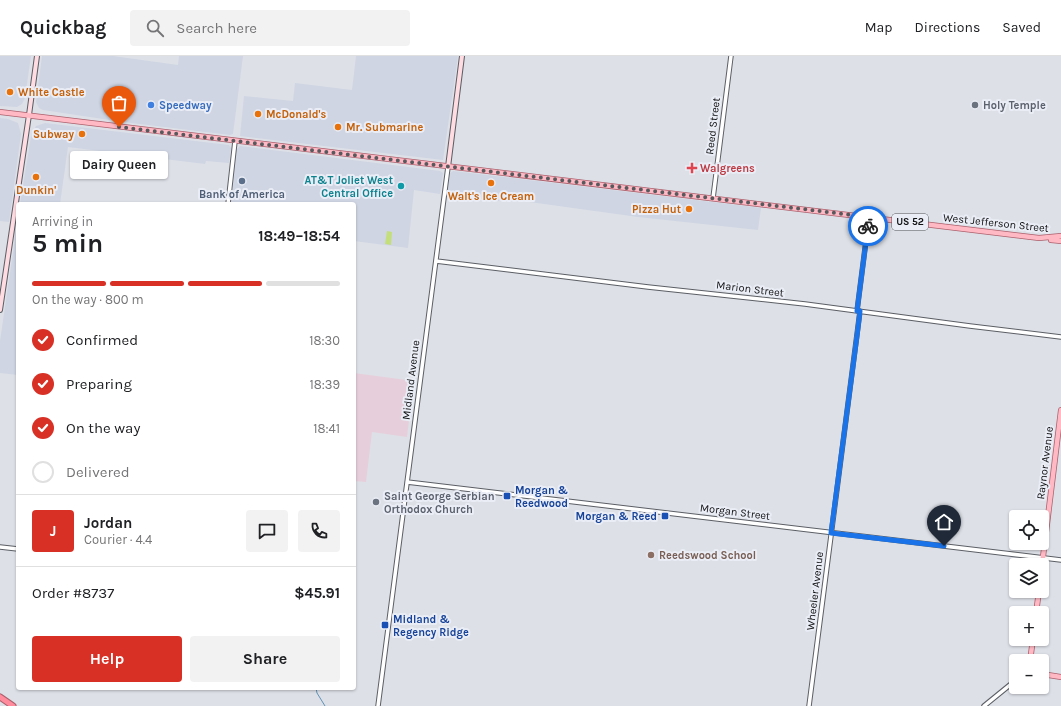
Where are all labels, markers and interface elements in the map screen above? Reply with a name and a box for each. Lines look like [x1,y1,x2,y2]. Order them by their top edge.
search box [130,10,410,46]
text: Quickbag [20,17,106,39]
icon: search [144,17,166,39]
text: Search here [176,19,257,37]
text: Map [865,19,893,36]
text: Directions [915,19,980,36]
text: Saved [1002,19,1041,36]
place label: White Castle [18,86,85,99]
pin [102,86,136,127]
marker: White Castle [5,87,15,97]
icon: bag [108,92,130,114]
street label: Reed Street [703,97,723,155]
place label: Speedway [159,99,212,112]
place label: Holy Temple [983,99,1046,112]
marker: Speedway [146,100,156,110]
marker: Holy Temple [970,100,980,110]
place label: McDonald's [266,108,327,121]
marker: McDonald's [253,109,263,119]
place label: Mr. Submarine [346,121,423,134]
marker: Mr. Submarine [333,122,343,132]
place label: Subway [33,128,74,141]
marker: Subway [77,129,87,139]
callout: Dairy Queen [70,151,168,179]
text: Dairy Queen [82,157,156,172]
place label: Walgreens [700,162,755,175]
marker: Walgreens [687,163,697,173]
marker: Dunkin' [31,172,41,182]
place label: AT&T Joliet West Central Office [305,174,394,200]
marker: Bank of America [237,176,247,186]
marker: Walt's Ice Cream [486,178,496,188]
marker: AT&T Joliet West Central Office [396,181,406,191]
place label: Dunkin' [16,184,56,197]
place label: Bank of America [199,188,285,201]
place label: Walt's Ice Cream [448,190,534,203]
place label: Pizza Hut [632,203,682,216]
marker: Pizza Hut [684,204,694,214]
courier [848,206,888,246]
street label: West Jefferson Street [943,211,1049,235]
text: Arriving in [32,214,93,229]
road number: US 52 [892,214,928,230]
icon: bike [857,215,879,237]
text: 18:49–18:54 [258,227,340,245]
text: 5 min [32,228,103,259]
street label: Marion Street [715,278,785,300]
text: On the way · 800 m [32,292,144,307]
icon: check [32,329,54,351]
text: Confirmed [66,331,138,349]
text: 18:30 [309,333,340,348]
street label: Midland Avenue [400,339,422,421]
icon: check [32,373,54,395]
text: Preparing [66,375,132,393]
text: 18:39 [310,377,340,392]
icon: check [32,417,54,439]
text: On the way [66,419,140,437]
text: 18:41 [313,421,340,436]
street label: Raynor Avenue [1034,425,1056,500]
text: Delivered [66,463,130,481]
place label: Morgan & Reedwood [515,484,569,510]
place label: Saint George Serbian Orthodox Church [384,490,495,516]
marker: Morgan & Reedwood [502,491,512,501]
marker: Saint George Serbian Orthodox Church [371,497,381,507]
street label: Morgan Street [699,501,771,523]
pin [927,505,961,546]
button: chat [246,510,288,552]
button: phone [298,510,340,552]
place label: Morgan & Reed [576,510,657,523]
map controls [1009,510,1049,694]
button: locate [1009,510,1049,550]
marker: Morgan & Reed [660,511,670,521]
icon: home [933,511,955,533]
text: Jordan [84,514,132,532]
text: J [50,522,56,540]
text: Courier · 4.4 [84,532,152,547]
place label: Reedswood School [659,549,756,562]
marker: Reedswood School [646,550,656,560]
street label: Wheeler Avenue [804,551,826,631]
button: layers [1009,558,1049,598]
text: Order #8737 [32,584,114,602]
text: $45.91 [294,584,340,602]
button: + [1009,606,1049,646]
place label: Midland & Regency Ridge [393,613,469,639]
marker: Midland & Regency Ridge [380,620,390,630]
button: Help [32,636,182,682]
button: Share [190,636,340,682]
button: − [1009,654,1049,694]

